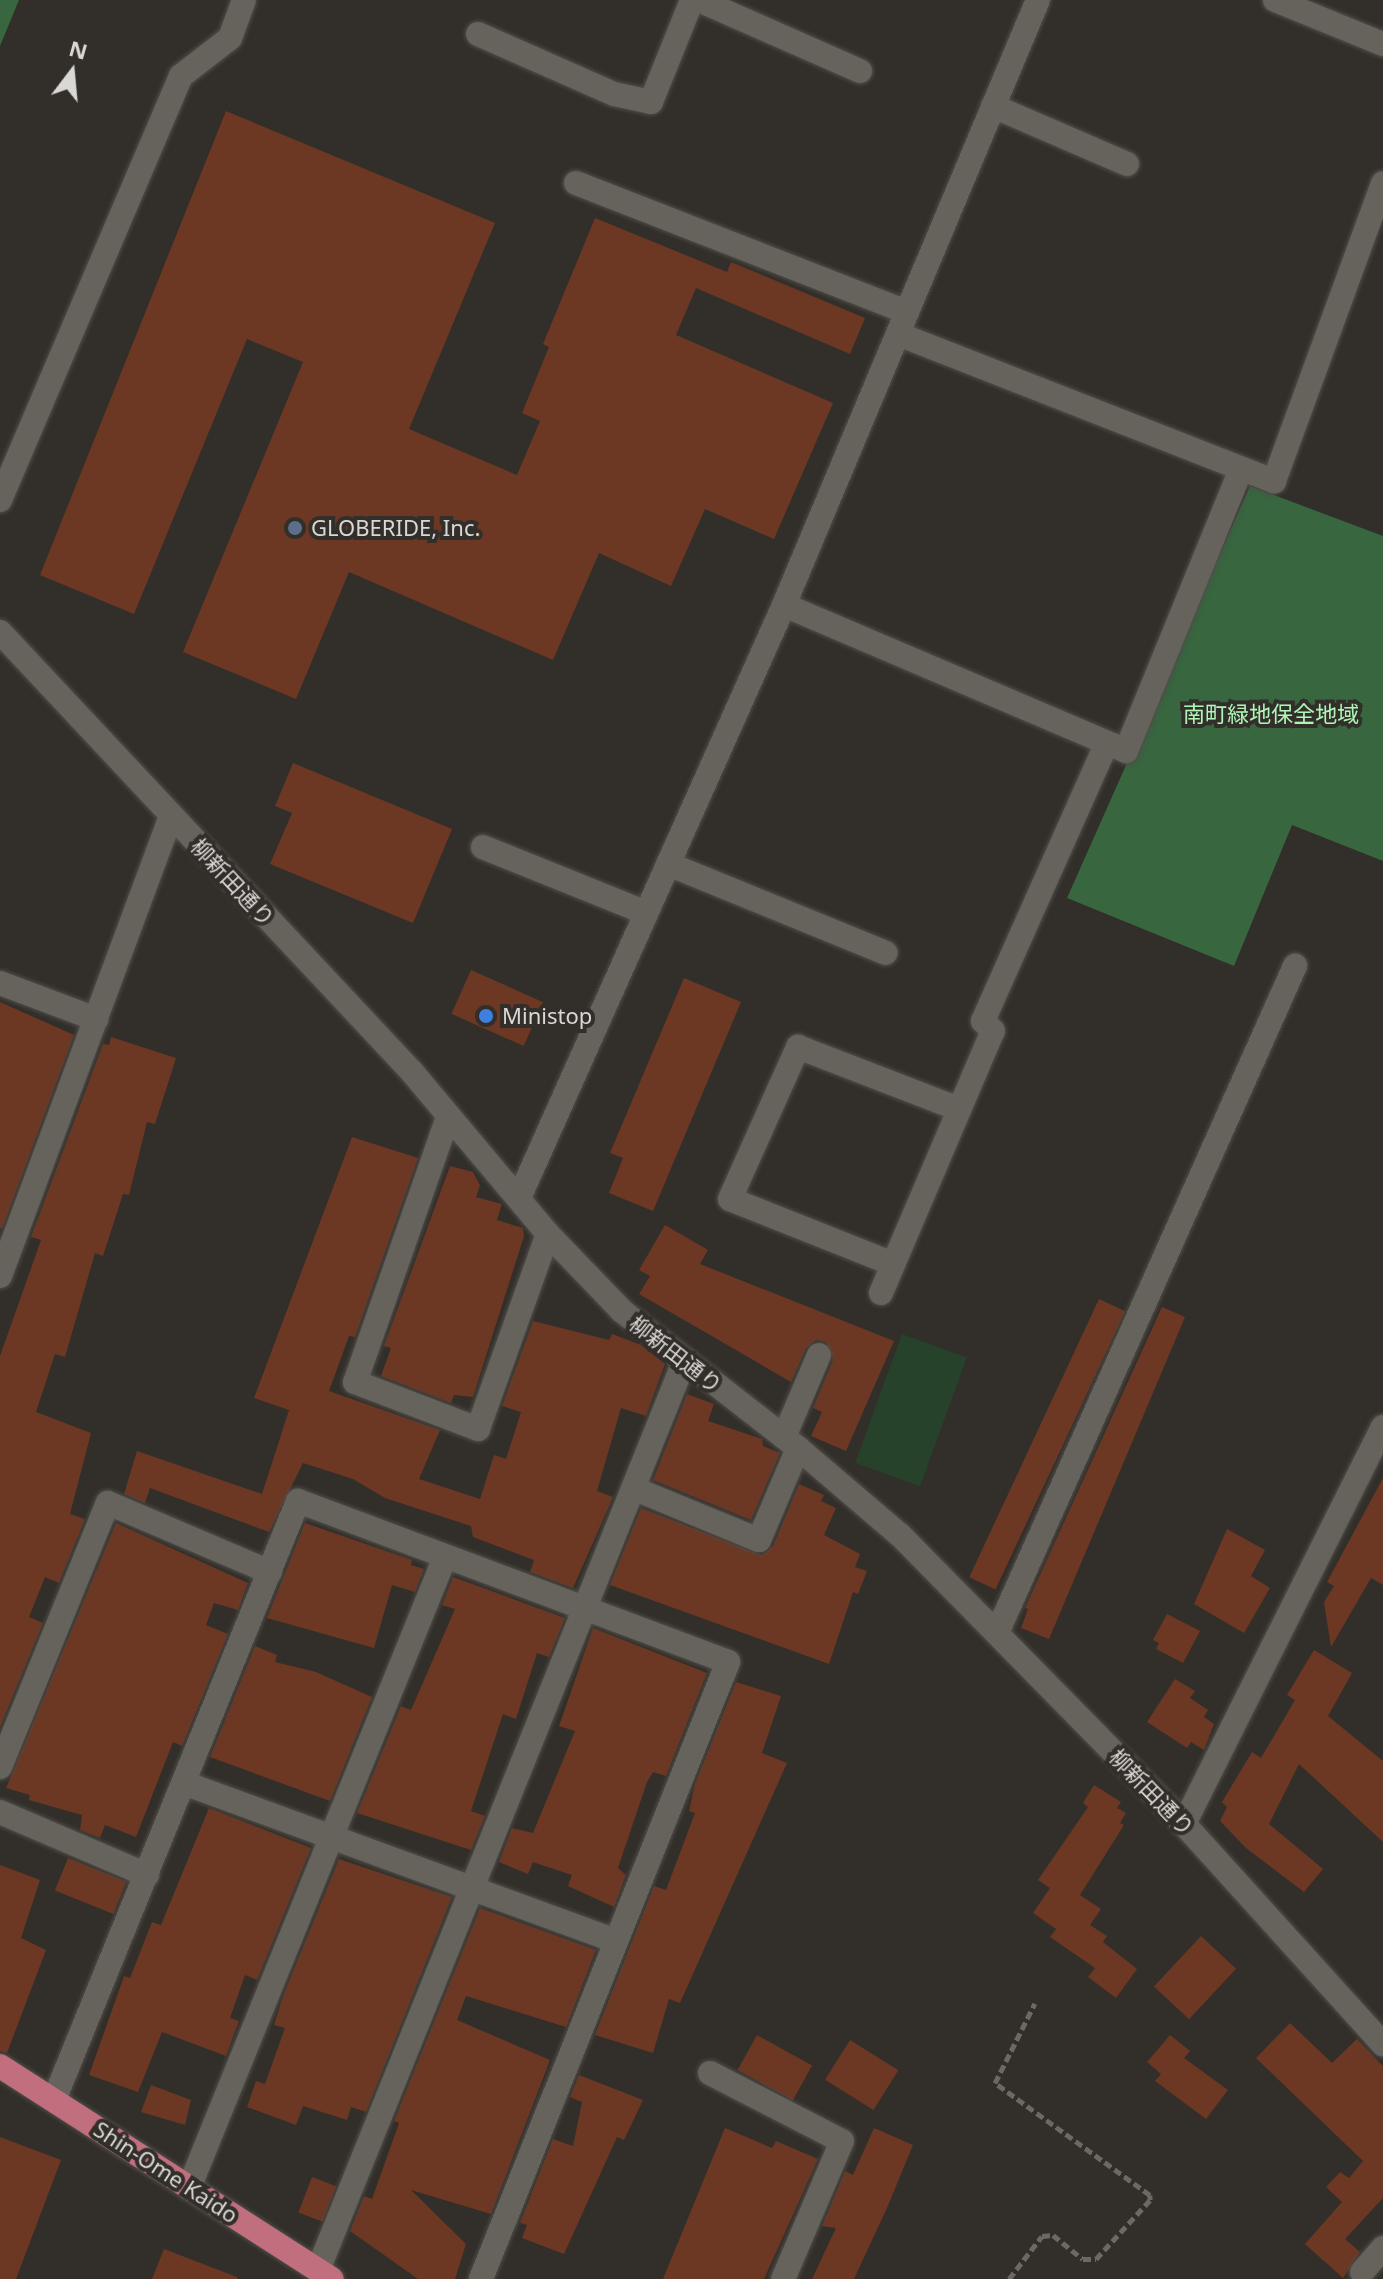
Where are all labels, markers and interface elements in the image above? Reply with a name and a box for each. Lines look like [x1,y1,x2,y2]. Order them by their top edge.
north arrow [32,32,112,112]
text: N [66,32,91,66]
place label: GLOBERIDE, Inc. [311,515,480,541]
marker: GLOBERIDE, Inc. [286,519,304,537]
park label: 南町緑地保全地域 [1183,701,1359,727]
street label: 柳新田通り [186,833,280,931]
place label: Ministop [502,1003,592,1029]
marker: Ministop [477,1007,495,1025]
street label: 柳新田通り [625,1310,727,1398]
street label: 柳新田通り [1104,1743,1200,1841]
street label: Shin-Ome Kaido [89,2116,243,2228]

